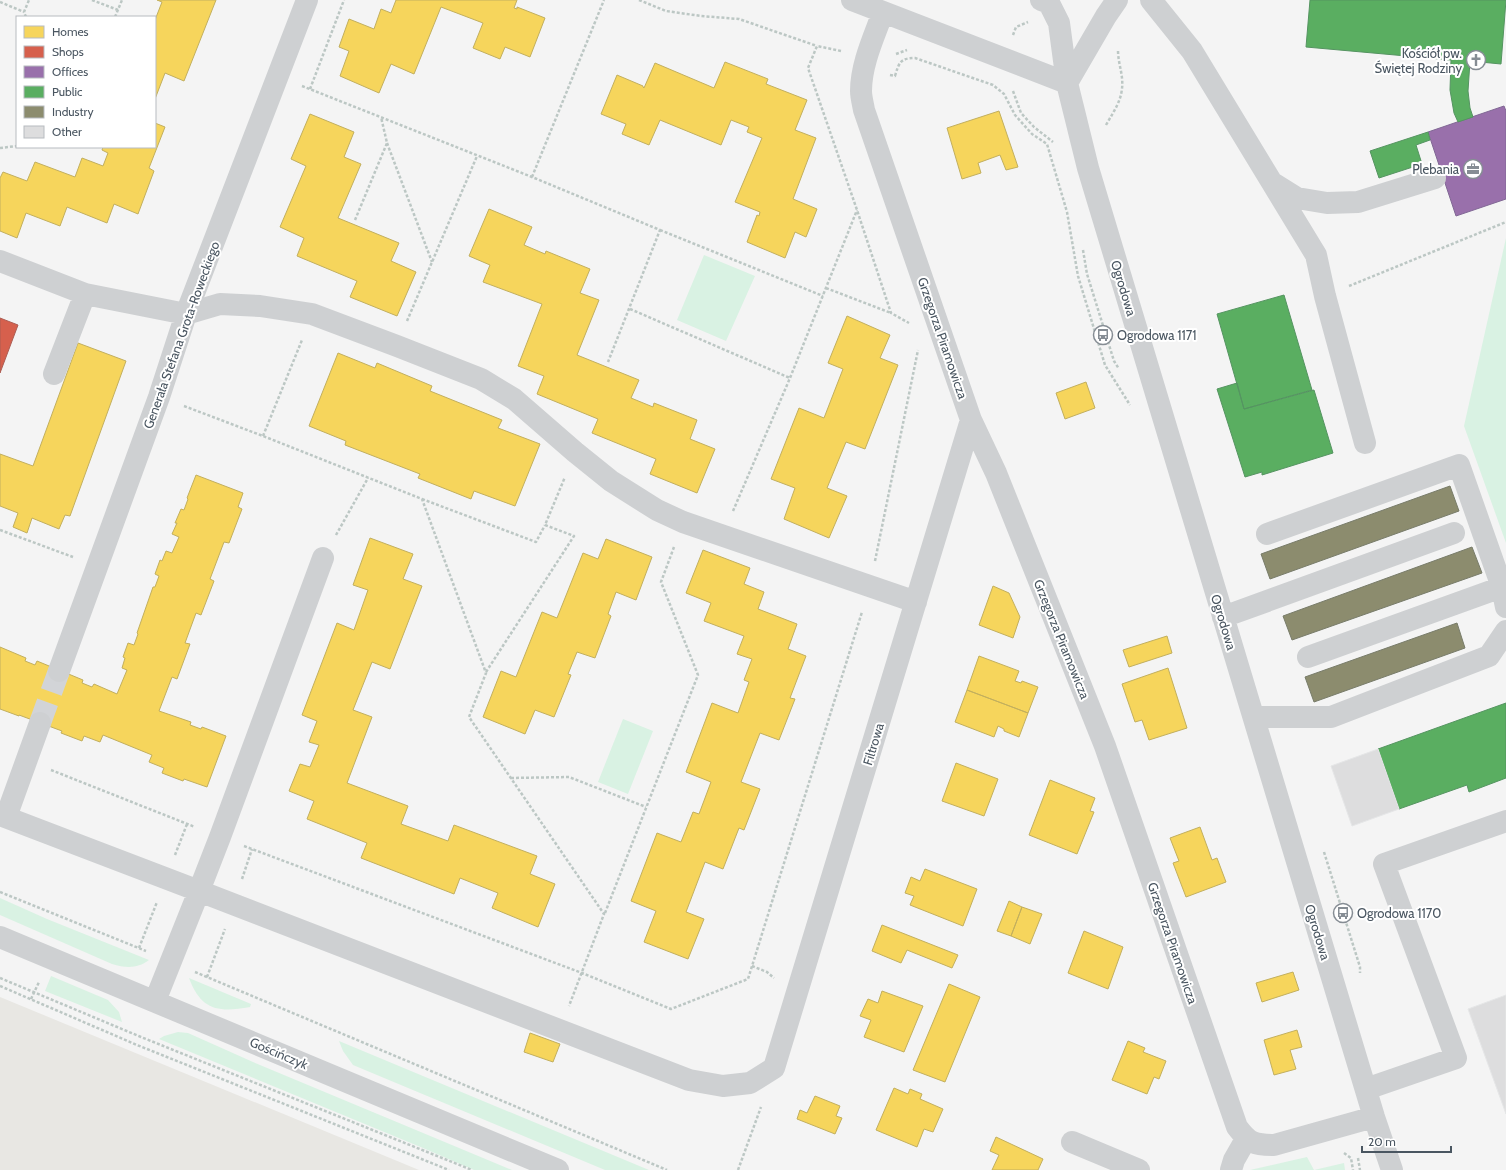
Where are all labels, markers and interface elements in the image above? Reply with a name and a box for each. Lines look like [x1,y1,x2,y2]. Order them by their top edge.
legend [16,16,156,148]
text: Homes [52,24,89,39]
text: Shops [52,44,84,59]
place label: Kościół pw. Świętej Rodziny [1374,45,1462,77]
church icon: Kościół pw. Świętej Rodziny [1465,49,1487,71]
text: Offices [52,64,88,79]
text: Public [52,84,83,99]
text: Industry [52,104,93,119]
text: Other [52,124,82,139]
office icon: Plebania [1462,158,1484,180]
place label: Plebania [1412,161,1460,177]
street label: Generała Stefana Grota-Roweckiego [140,239,222,431]
street label: Ogrodowa [1108,258,1140,319]
street label: Grzegorza Piramowicza [915,275,972,402]
bus stop icon: Ogrodowa 1171 [1092,324,1114,346]
place label: Ogrodowa 1171 [1117,327,1197,343]
street label: Grzegorza Piramowicza [1031,577,1094,702]
street label: Ogrodowa [1208,592,1240,653]
street label: Filtrowa [859,720,887,767]
street label: Grzegorza Piramowicza [1145,880,1202,1007]
street label: Ogrodowa [1302,902,1334,963]
bus stop icon: Ogrodowa 1170 [1332,902,1354,924]
place label: Ogrodowa 1170 [1357,905,1441,921]
street label: Gościńczyk [248,1034,311,1072]
scale bar [1362,1128,1451,1154]
text: 20 m [1368,1134,1396,1149]

